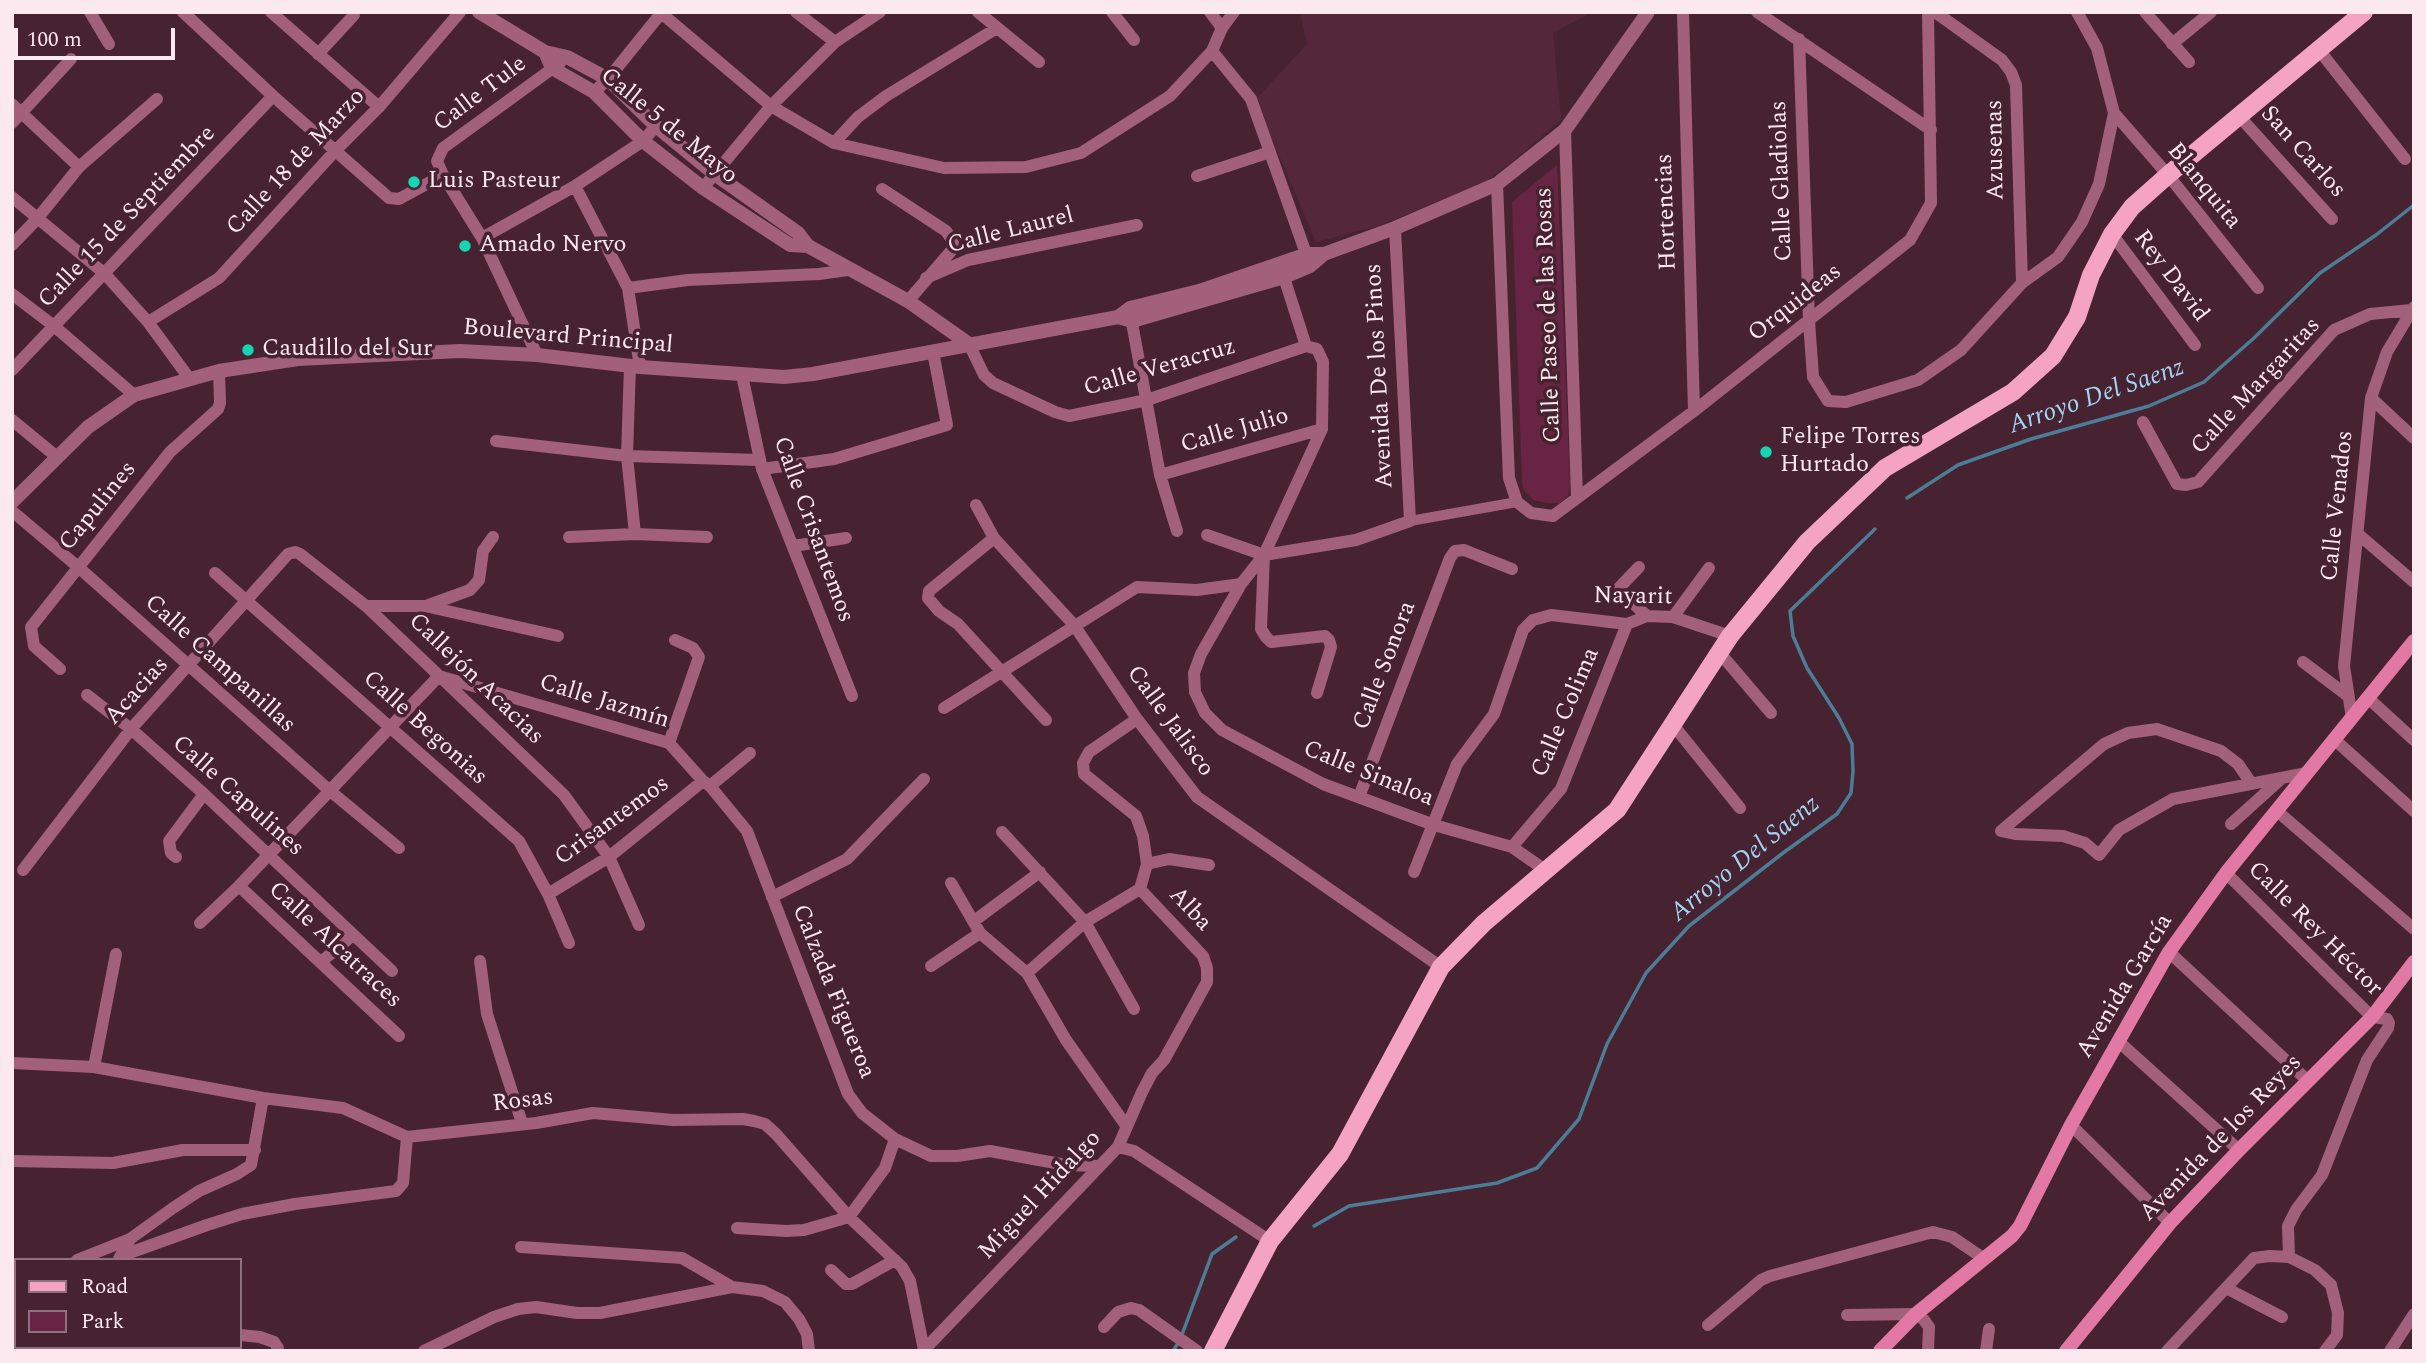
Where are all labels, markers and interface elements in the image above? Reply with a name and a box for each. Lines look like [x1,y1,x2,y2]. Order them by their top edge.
scale bar [18,14,178,58]
text: 100 m [27,24,82,56]
street label: Calle Tule [429,51,533,139]
street label: Calle 5 de Mayo [593,63,743,191]
street label: Calle 18 de Marzo [222,84,372,242]
street label: Calle Gladiolas [1766,100,1800,262]
street label: Azusenas [1982,100,2012,200]
street label: San Carlos [2253,101,2351,205]
street label: Calle 15 de Septiembre [33,121,223,315]
street label: Blanquita [2159,138,2247,236]
street label: Hortencias [1652,153,1684,271]
place label: Luis Pasteur [428,168,560,196]
marker: Luis Pasteur [406,174,422,190]
street label: Calle Paseo de las Rosas [1531,187,1569,443]
street label: Calle Laurel [945,202,1077,262]
street label: Rey David [2126,225,2214,329]
place label: Amado Nervo [479,232,626,260]
marker: Amado Nervo [457,238,473,254]
street label: Orquideas [1744,259,1848,349]
street label: Avenida De los Pinos [1361,263,1401,489]
street label: Calle Margaritas [2186,312,2328,462]
street label: Boulevard Principal [462,314,674,362]
street label: Calle Veracruz [1081,334,1239,404]
place label: Caudillo del Sur [262,336,432,364]
marker: Caudillo del Sur [240,342,256,358]
water label: Arroyo Del Saenz [2005,353,2189,443]
street label: Calle Julio [1178,403,1292,461]
place label: Felipe Torres Hurtado [1780,424,1921,480]
street label: Calle Venados [2317,429,2361,583]
street label: Calle Crisantemos [765,433,859,627]
marker: Felipe Torres Hurtado [1758,444,1774,460]
street label: Capulines [54,456,144,558]
street label: Nayarit [1593,583,1673,613]
street label: Calle Campanillas [137,590,301,740]
street label: Calle Sonora [1348,598,1424,734]
street label: Callejón Acacias [401,608,549,752]
street label: Calle Colima [1527,644,1607,782]
street label: Acacias [100,652,176,732]
street label: Calle Jalisco [1119,661,1219,783]
street label: Calle Begonias [356,666,492,792]
street label: Calle Jazmín [535,670,673,736]
street label: Calle Capulines [165,730,309,864]
street label: Calle Sinaloa [1298,736,1438,814]
street label: Crisantemos [550,771,676,873]
water label: Arroyo Del Saenz [1665,790,1827,930]
street label: Calle Rey Héctor [2240,856,2388,1004]
street label: Calle Alcatraces [261,877,407,1015]
street label: Alba [1161,882,1217,938]
street label: Calzada Figueroa [784,901,880,1083]
street label: Avenida García [2072,910,2180,1064]
street label: Avenida de los Reyes [2135,1049,2309,1229]
street label: Rosas [491,1084,555,1120]
street label: Miguel Hidalgo [974,1125,1108,1267]
legend [14,1258,242,1349]
text: Road [81,1271,128,1303]
text: Park [81,1306,124,1338]

